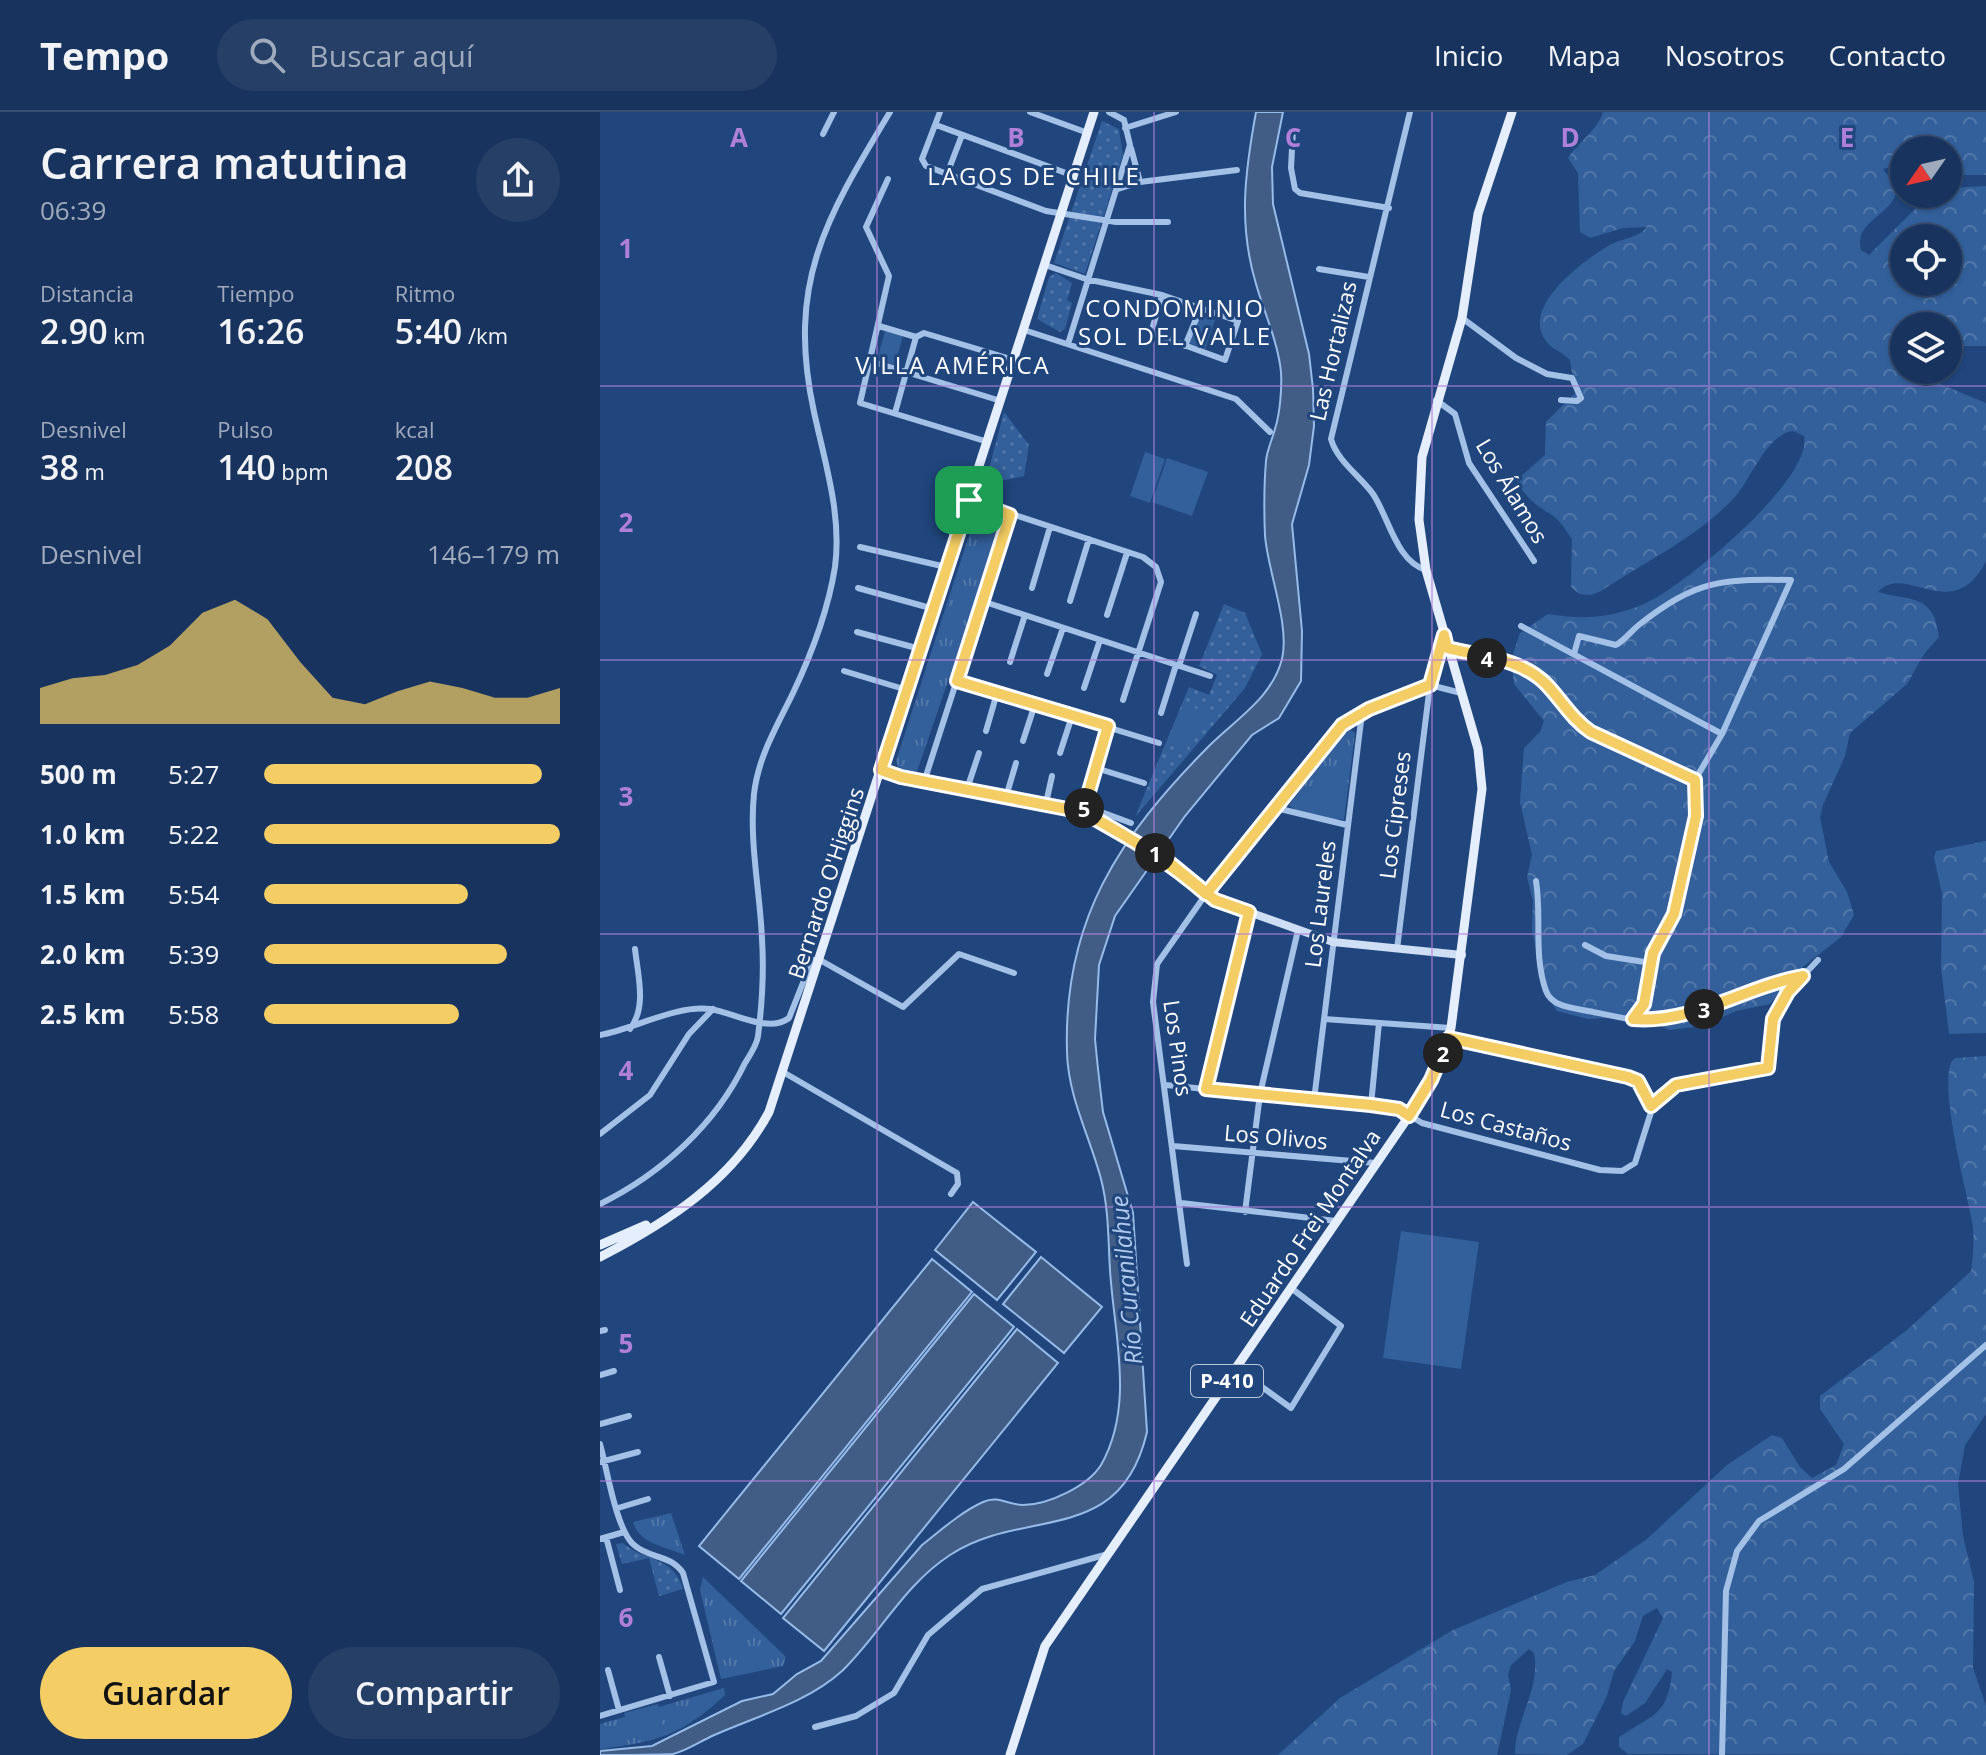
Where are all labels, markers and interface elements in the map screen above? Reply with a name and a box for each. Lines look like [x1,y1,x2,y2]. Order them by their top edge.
search box [217,19,777,91]
text: Tempo [40,29,169,81]
icon: search [245,33,289,77]
text: Buscar aquí [309,35,474,76]
text: Inicio [1434,36,1503,74]
text: Mapa [1547,36,1621,74]
text: Nosotros [1665,36,1785,74]
text: Contacto [1829,36,1946,74]
text: A [730,119,748,155]
text: B [1007,119,1025,155]
text: C [1285,119,1301,155]
text: D [1560,119,1580,155]
text: E [1840,119,1854,155]
text: Carrera matutina [40,132,409,192]
north arrow [1890,136,1962,208]
map controls [1890,136,1962,384]
button: share [476,138,560,222]
district label: LAGOS DE CHILE [927,159,1141,192]
text: 06:39 [40,192,106,228]
button: locate [1890,224,1962,296]
text: 1 [619,230,633,266]
text: Distancia [40,278,134,308]
text: Tiempo [217,278,294,308]
text: Ritmo [395,278,455,308]
street label: Las Hortalizas [1301,278,1363,424]
district label: CONDOMINIO SOL DEL VALLE [1078,291,1272,352]
text: 2.90 [40,308,108,354]
text: 16:26 [217,308,304,354]
text: 5:40 [395,308,462,354]
button: layers [1890,312,1962,384]
text: km [108,320,145,350]
text: /km [462,320,508,350]
district label: VILLA AMÉRICA [855,348,1051,381]
text: Desnivel [40,414,127,444]
text: Pulso [217,414,273,444]
text: kcal [395,414,435,444]
street label: Los Álamos [1470,433,1556,548]
text: 38 [40,444,79,490]
text: 140 [217,444,276,490]
text: 208 [395,444,453,490]
text: m [79,456,105,486]
text: bpm [276,456,329,486]
pin [935,466,1003,534]
icon: arrive [947,478,991,522]
text: 2 [619,504,634,540]
text: Desnivel [40,536,143,572]
text: 146–179 m [427,536,560,572]
pin: 4 [1467,638,1507,678]
text: 4 [1481,643,1493,673]
street label: Los Cipreses [1371,749,1417,880]
text: 500 m [40,756,117,792]
text: 5:27 [168,756,219,792]
text: 3 [619,778,633,814]
street label: Bernardo O'Higgins [780,783,870,982]
pin: 5 [1064,788,1104,828]
text: 5 [1078,793,1090,823]
text: 1.0 km [40,816,126,852]
text: 5:22 [168,816,219,852]
pin: 1 [1135,833,1175,873]
text: 1 [1149,838,1161,868]
street label: Los Laureles [1296,839,1342,969]
text: 1.5 km [40,876,126,912]
text: 5:54 [168,876,219,912]
text: 2.0 km [40,936,126,972]
text: 5:39 [168,936,219,972]
pin: 3 [1684,989,1724,1029]
text: 3 [1698,994,1710,1024]
text: 2.5 km [40,996,126,1032]
text: 5:58 [168,996,219,1032]
street label: Los Pinos [1157,998,1201,1098]
pin: 2 [1423,1033,1463,1073]
text: 2 [1437,1038,1449,1068]
text: 4 [619,1052,634,1088]
street label: Los Castaños [1437,1093,1575,1157]
street label: Los Olivos [1223,1117,1329,1155]
street label: Eduardo Frei Montalva [1232,1123,1387,1332]
water label: Río Curanilahue [1102,1194,1149,1366]
text: 5 [619,1325,633,1361]
road number: P-410 [1191,1365,1263,1397]
text: 6 [619,1599,634,1635]
button: Guardar [40,1647,292,1739]
button: Compartir [308,1647,560,1739]

